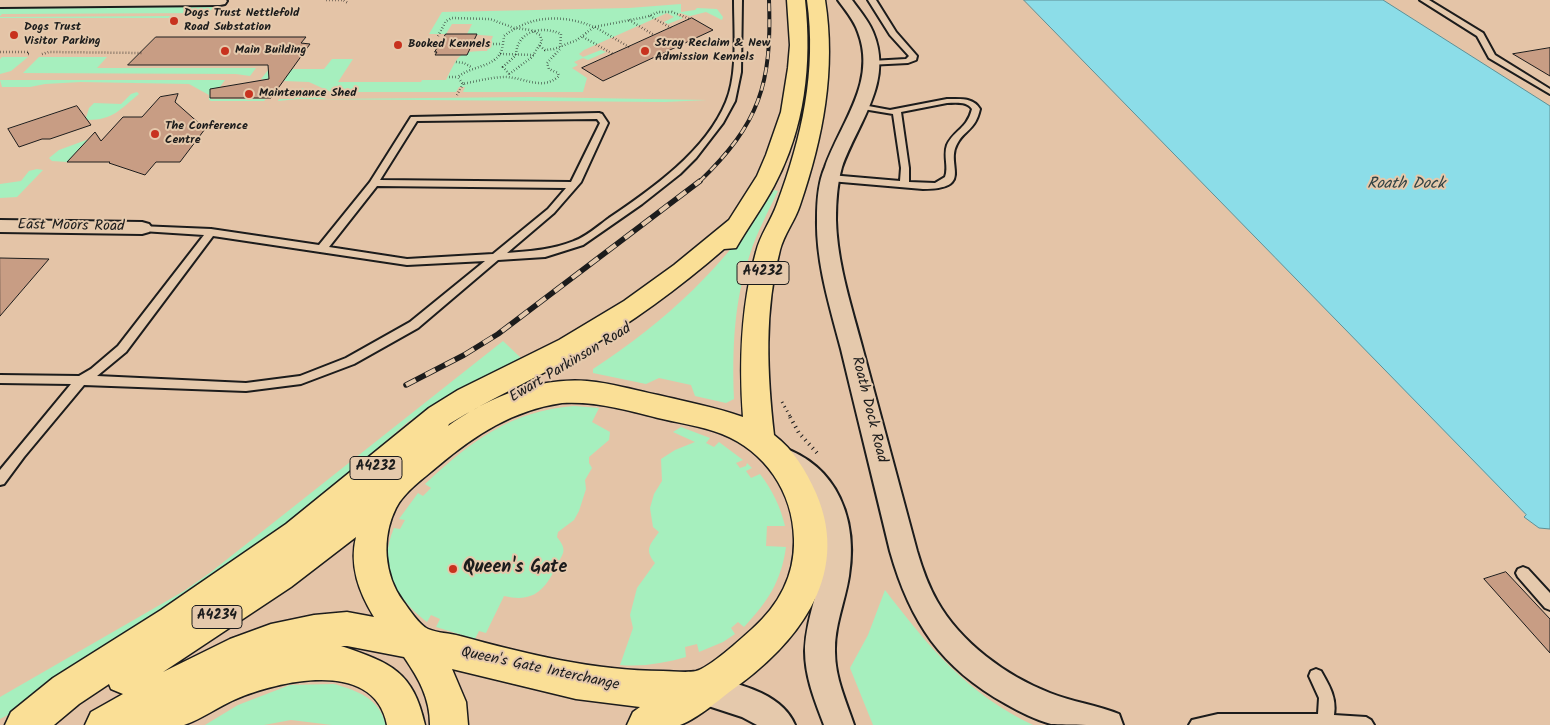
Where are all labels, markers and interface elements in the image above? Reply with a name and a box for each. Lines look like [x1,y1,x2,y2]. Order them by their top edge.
place label: Dogs Trust Nettlefold Road Substation [184,7,299,35]
marker: Dogs Trust Nettlefold Road Substation [168,15,180,27]
place label: Dogs Trust Visitor Parking [24,21,101,49]
marker: Dogs Trust Visitor Parking [8,29,20,41]
place label: Stray Reclaim & New Admission Kennels [655,37,770,65]
place label: Booked Kennels [408,38,490,52]
marker: Booked Kennels [392,39,404,51]
place label: Main Building [235,44,306,58]
marker: Main Building [219,45,231,57]
marker: Stray Reclaim & New Admission Kennels [639,45,651,57]
place label: Maintenance Shed [259,87,357,101]
marker: Maintenance Shed [243,88,255,100]
place label: The Conference Centre [165,120,248,148]
marker: The Conference Centre [149,128,161,140]
water label: Roath Dock [1367,175,1445,195]
street label: East Moors Road [17,217,125,237]
road number: A4232 [737,262,789,284]
street label: Ewart Parkinson Road [507,321,635,407]
street label: Roath Dock Road [846,355,890,465]
road number: A4232 [350,456,402,479]
place label: Queen's Gate [463,558,567,580]
marker: Queen's Gate [447,563,459,575]
road number: A4234 [192,606,242,628]
street label: Queen's Gate Interchange [459,644,621,696]

